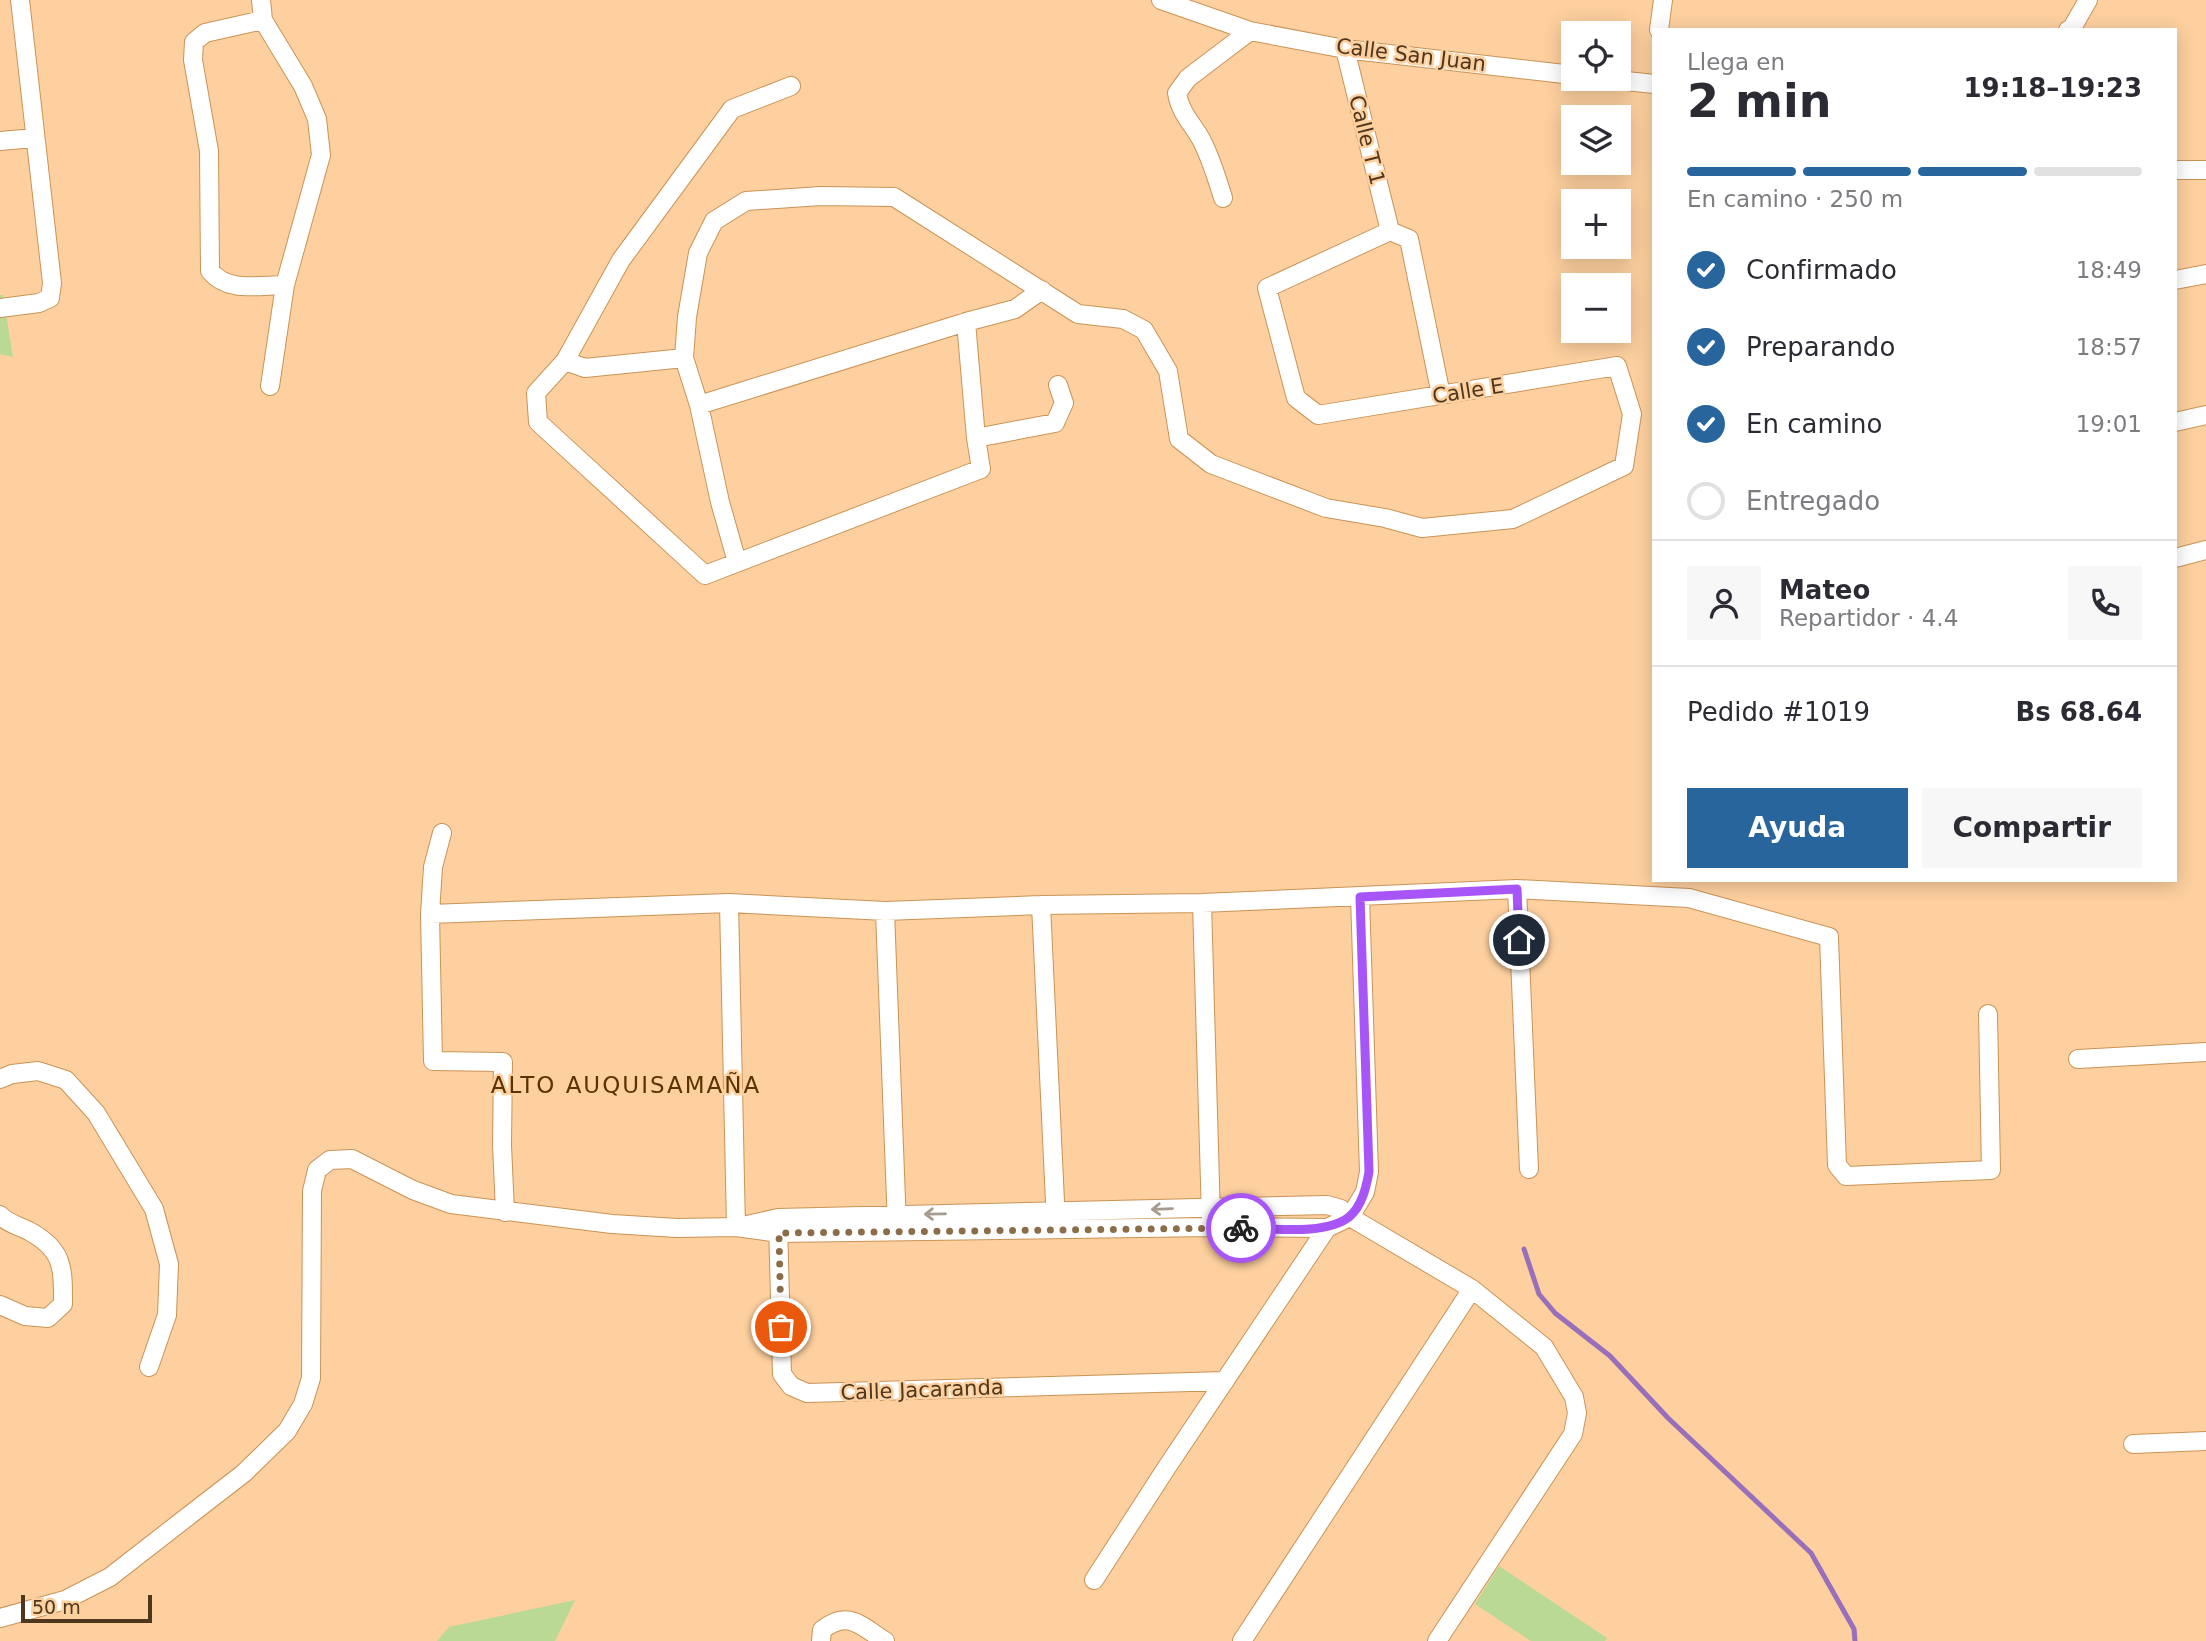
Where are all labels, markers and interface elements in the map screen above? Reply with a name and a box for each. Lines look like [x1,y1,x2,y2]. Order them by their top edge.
map controls [1561,21,1631,343]
button: locate [1561,21,1631,91]
street label: Calle San Juan [1335,34,1487,76]
text: Llega en [1687,49,1785,75]
text: 19:18–19:23 [1963,73,2142,103]
text: 2 min [1687,74,1831,128]
street label: Calle T 1 [1344,93,1390,187]
button: layers [1561,105,1631,175]
text: En camino · 250 m [1687,186,1903,212]
button: + [1561,189,1631,259]
icon: check [1687,251,1725,289]
text: Confirmado [1746,255,1897,285]
text: 18:49 [2076,257,2142,283]
button: − [1561,273,1631,343]
icon: check [1687,328,1725,366]
text: Preparando [1746,332,1895,362]
text: 18:57 [2076,334,2142,360]
street label: Calle E [1431,374,1505,408]
icon: check [1687,405,1725,443]
text: En camino [1746,409,1882,439]
text: 19:01 [2076,411,2142,437]
text: Entregado [1746,486,1880,516]
button: person [1687,566,1761,640]
button: phone [2068,566,2142,640]
text: Mateo [1779,575,1870,605]
text: Repartidor · 4.4 [1779,605,1958,631]
text: Pedido #1019 [1687,697,1870,727]
text: Bs 68.64 [2015,697,2142,727]
button: Ayuda [1687,788,1908,868]
button: Compartir [1922,788,2142,868]
pin [1489,910,1549,970]
icon: home [1500,921,1538,959]
district label: ALTO AUQUISAMAÑA [491,1071,761,1098]
courier [1206,1193,1276,1263]
one-way arrow [1151,1202,1174,1215]
one-way arrow [924,1207,947,1221]
icon: bike [1222,1209,1260,1247]
pin [751,1297,811,1357]
icon: bag [762,1308,800,1346]
street label: Calle Jacaranda [840,1375,1004,1405]
scale bar [21,1592,152,1624]
text: 50 m [32,1596,81,1618]

